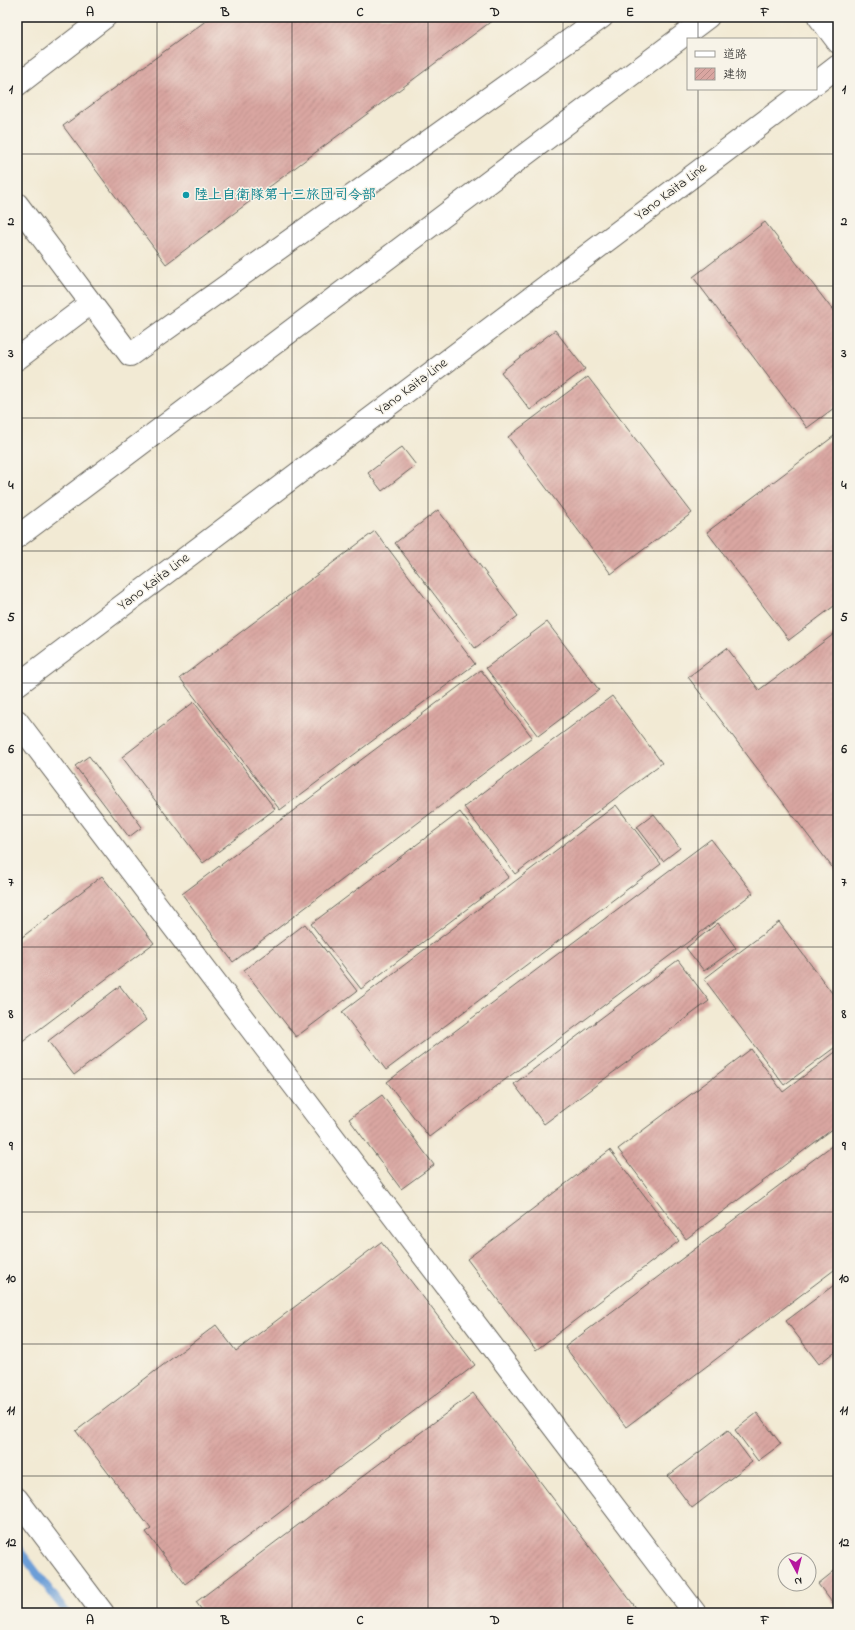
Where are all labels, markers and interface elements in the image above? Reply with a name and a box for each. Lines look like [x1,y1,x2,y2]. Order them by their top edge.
text: A [86,3,94,22]
text: B [220,3,230,22]
text: C [356,3,364,22]
text: D [489,3,500,22]
text: E [626,3,634,22]
text: F [760,3,770,22]
legend [687,38,817,90]
text: 道路 [723,46,747,64]
text: 建物 [723,66,747,84]
text: 1 [9,80,14,99]
text: 1 [842,80,847,99]
street label: Yano Kaita Line [631,158,712,226]
place label: 陸上自衛隊第十三旅団司令部 [194,185,376,206]
marker: 陸上自衛隊第十三旅団司令部 [181,190,191,200]
text: 2 [7,212,15,231]
text: 2 [840,212,848,231]
text: 3 [7,344,14,363]
text: 3 [840,344,847,363]
street label: Yano Kaita Line [372,353,453,421]
text: 4 [7,476,14,495]
text: 4 [840,476,847,495]
street label: Yano Kaita Line [114,548,195,616]
text: 5 [7,608,15,627]
text: 5 [840,608,848,627]
text: 6 [7,740,14,759]
text: 6 [840,740,847,759]
text: 7 [8,873,14,892]
text: 7 [841,873,847,892]
text: 8 [8,1005,14,1024]
text: 8 [841,1005,847,1024]
text: 9 [8,1137,14,1156]
text: 9 [841,1137,847,1156]
text: 10 [6,1269,16,1288]
text: 10 [839,1269,849,1288]
text: 11 [7,1401,16,1420]
text: 11 [840,1401,849,1420]
text: 12 [6,1533,17,1552]
text: 12 [839,1533,850,1552]
north arrow [777,1552,817,1592]
text: N [793,1573,803,1589]
text: A [86,1611,94,1630]
text: B [220,1611,230,1630]
text: C [356,1611,364,1630]
text: D [489,1611,500,1630]
text: E [626,1611,634,1630]
text: F [760,1611,770,1630]

